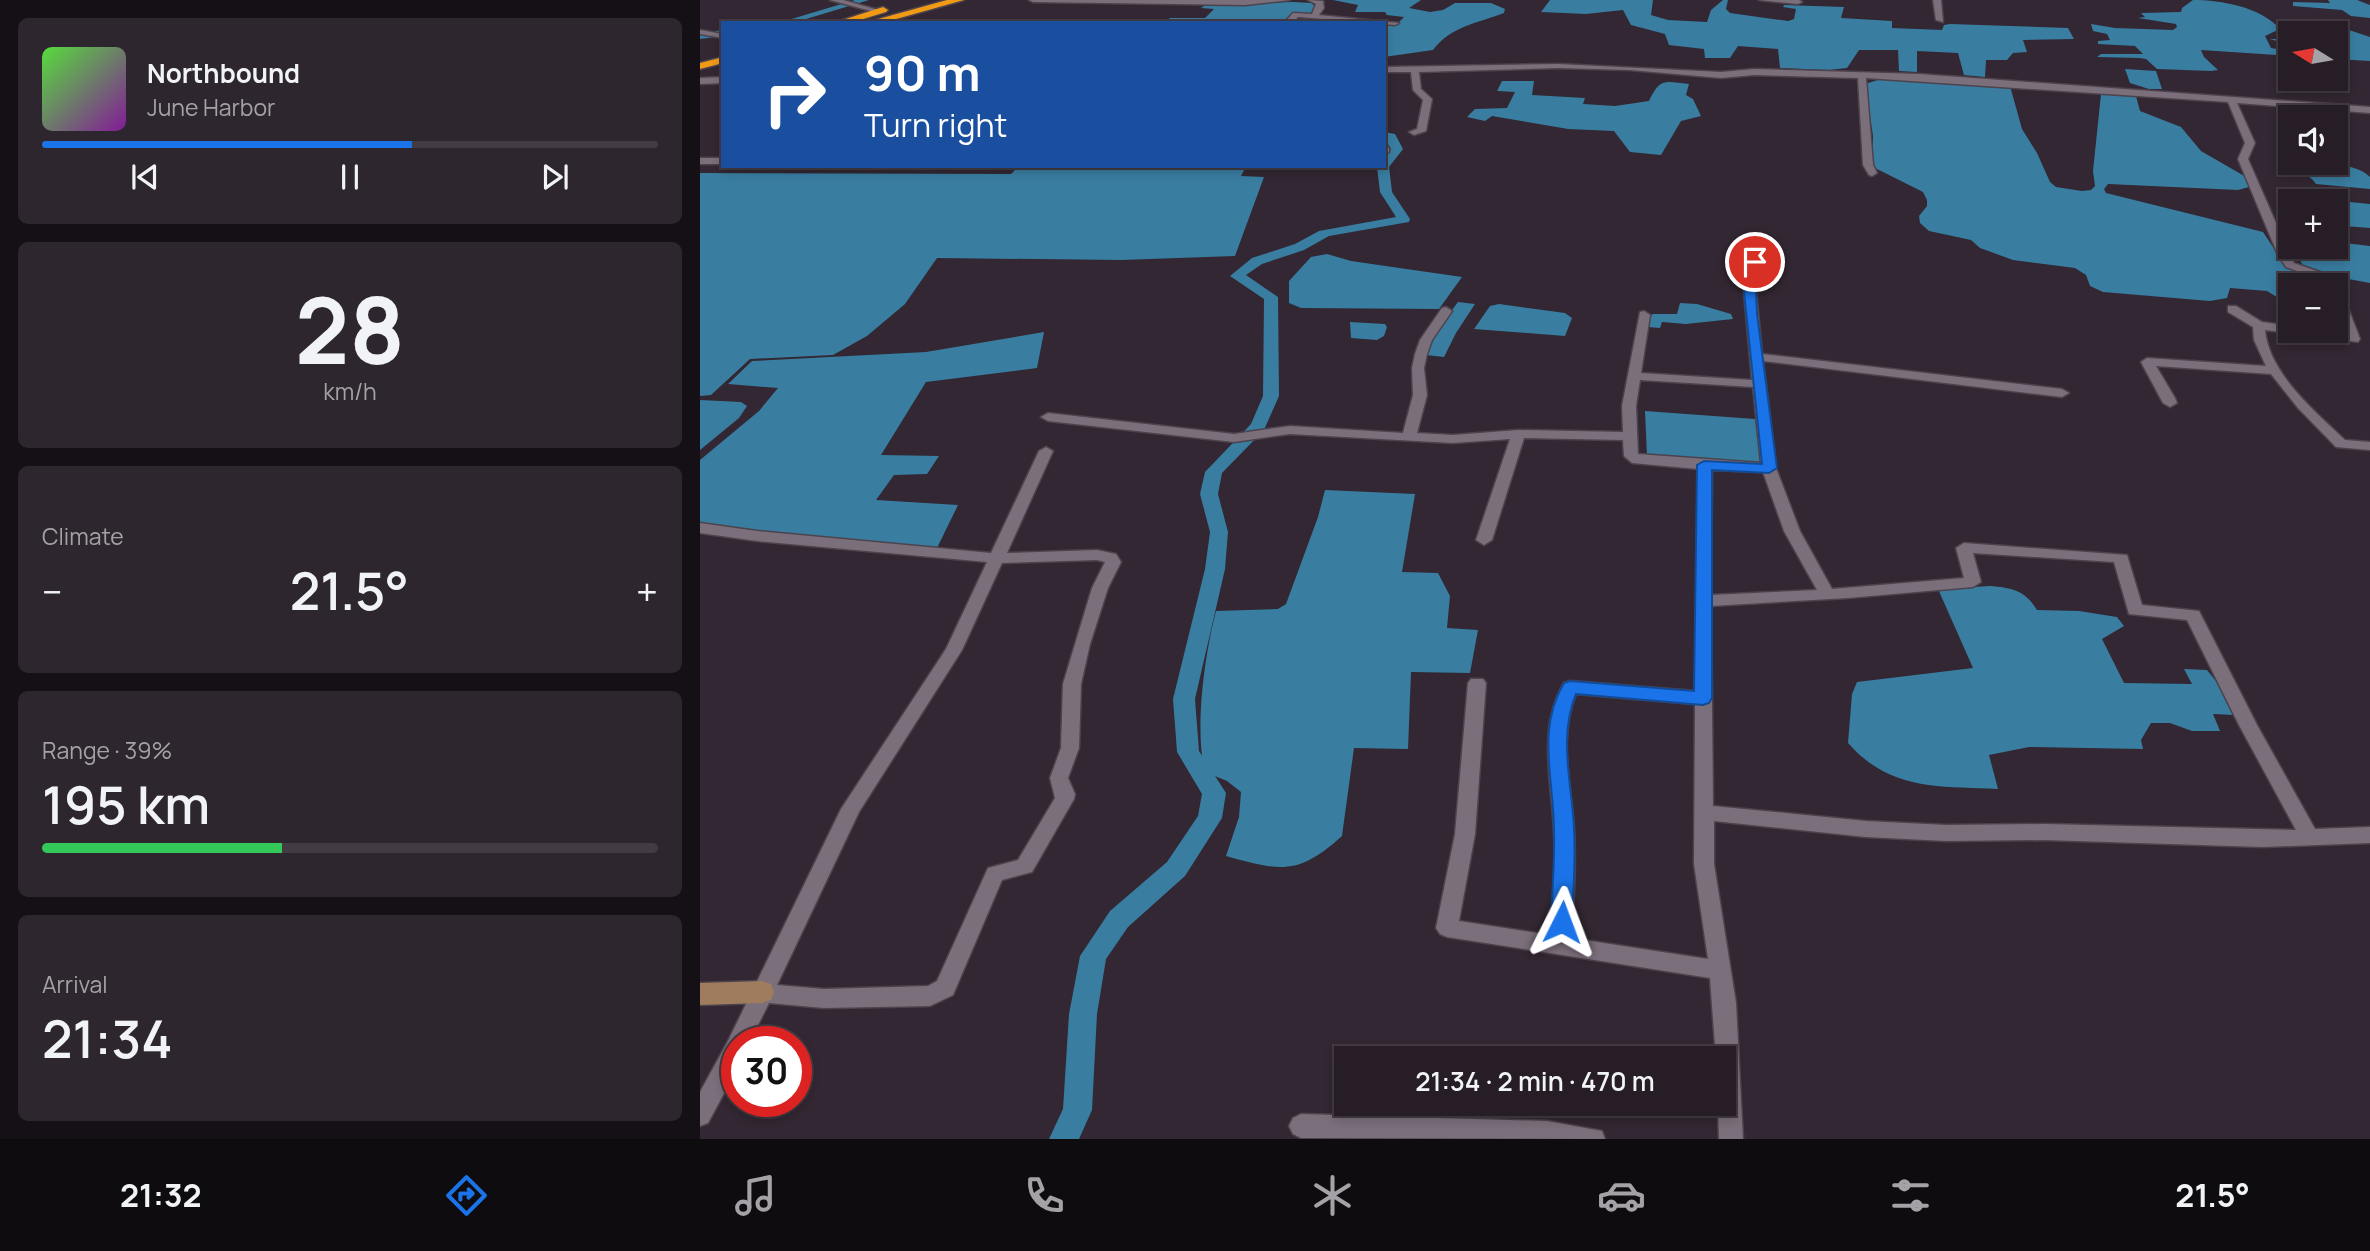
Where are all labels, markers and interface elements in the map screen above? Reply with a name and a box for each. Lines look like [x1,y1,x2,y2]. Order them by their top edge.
north arrow [2278,21,2348,91]
map controls [2278,21,2348,343]
text: 90 m [864,39,981,106]
icon: right [749,49,840,140]
text: Northbound [147,55,300,91]
text: June Harbor [147,91,275,123]
text: Turn right [864,103,1007,147]
button: sound [2278,105,2348,175]
icon: previous [126,158,164,196]
icon: pause [331,158,369,196]
icon: next [536,158,574,196]
button: + [2278,189,2348,259]
pin [1725,232,1785,292]
icon: arrive [1736,243,1774,281]
text: 28 [295,267,405,391]
button: − [2278,273,2348,343]
text: km/h [323,375,377,407]
text: Climate [42,520,124,552]
text: 21.5° [290,555,409,626]
text: − [42,565,63,617]
text: + [636,565,658,617]
text: Range · 39% [42,734,172,766]
text: 195 km [42,769,210,840]
position arrow [1525,885,1599,959]
text: Arrival [42,968,108,1000]
text: 21:34 [42,1003,173,1074]
speed limit sign: 30 [721,1026,812,1117]
text: 21:34 · 2 min · 470 m [1415,1063,1655,1099]
icon: directions [442,1171,491,1220]
icon: music [731,1171,780,1220]
icon: phone [1020,1171,1069,1220]
icon: climate [1308,1171,1357,1220]
icon: car [1597,1171,1646,1220]
icon: filters [1886,1171,1935,1220]
text: 21:32 [120,1173,202,1217]
text: 21.5° [2175,1173,2250,1217]

